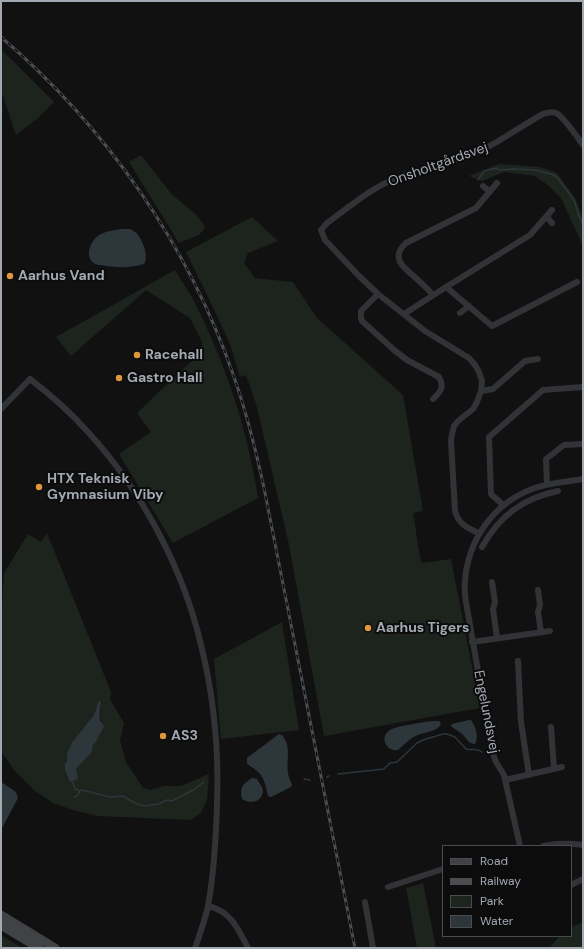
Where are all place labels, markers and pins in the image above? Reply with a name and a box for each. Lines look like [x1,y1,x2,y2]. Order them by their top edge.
place label: Aarhus Vand [18,268,105,284]
marker: Aarhus Vand [5,271,15,281]
place label: Racehall [145,347,203,363]
marker: Racehall [132,350,142,360]
place label: Gastro Hall [127,370,203,386]
marker: Gastro Hall [114,373,124,383]
place label: HTX Teknisk Gymnasium Viby [47,471,163,504]
marker: HTX Teknisk Gymnasium Viby [34,482,44,492]
place label: Aarhus Tigers [376,620,469,636]
marker: Aarhus Tigers [363,623,373,633]
place label: AS3 [171,728,198,744]
marker: AS3 [158,731,168,741]

